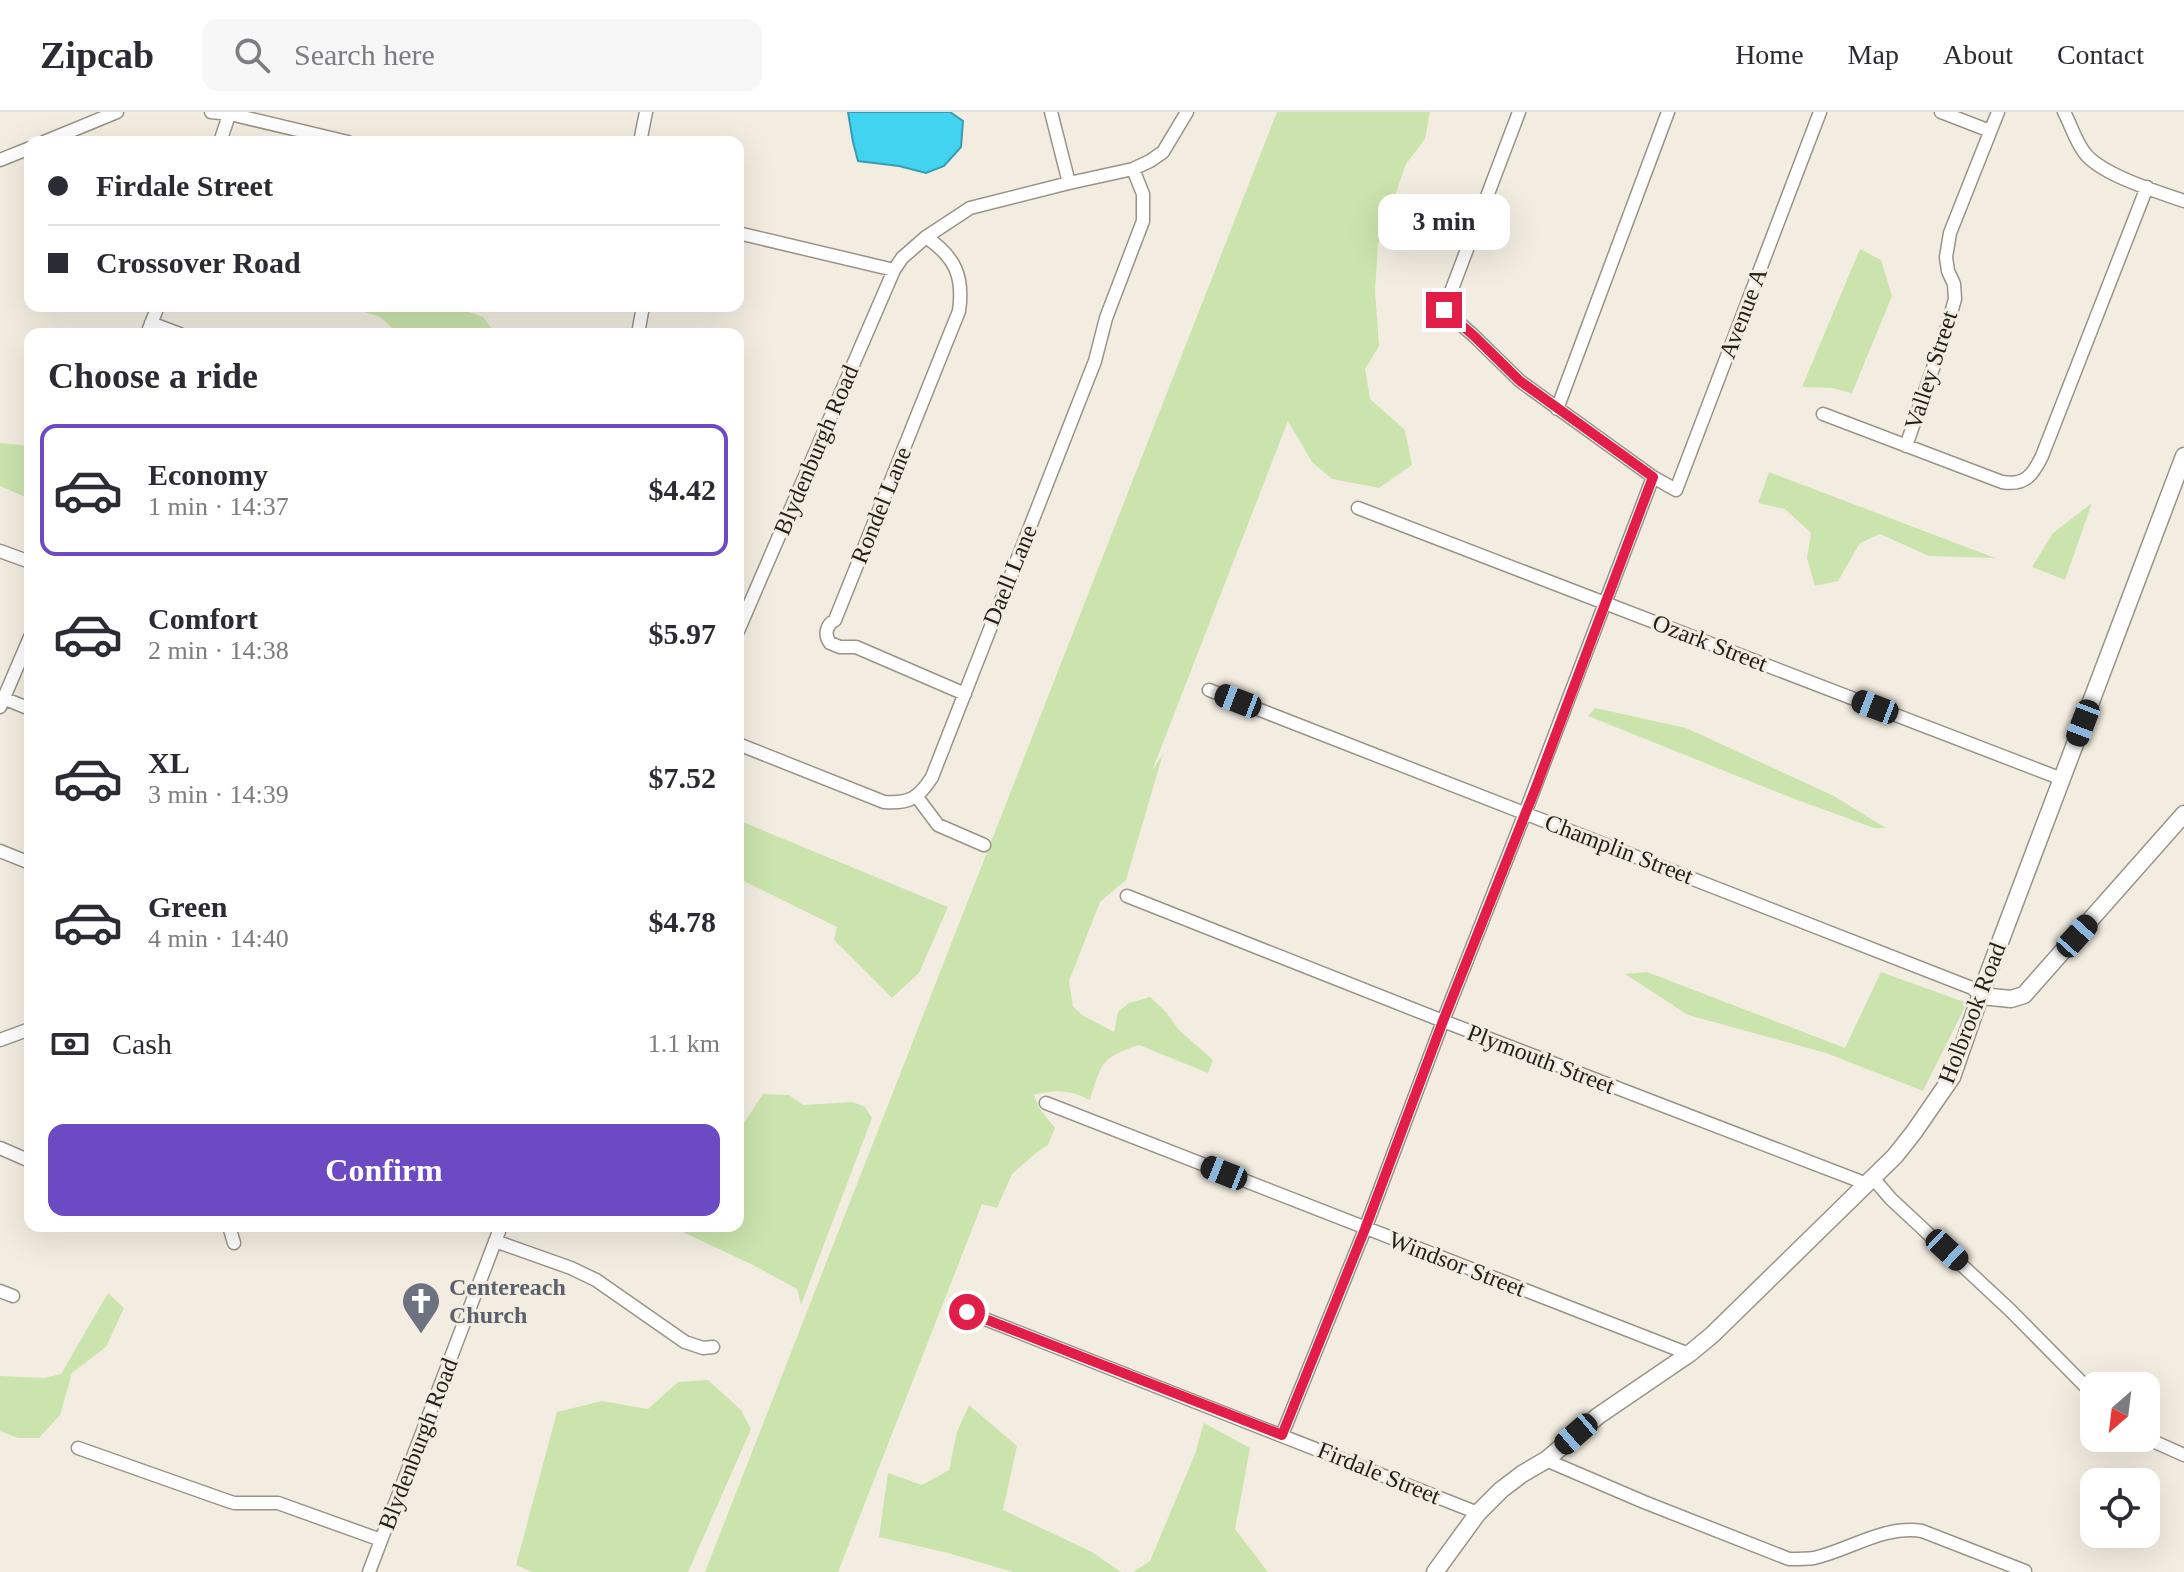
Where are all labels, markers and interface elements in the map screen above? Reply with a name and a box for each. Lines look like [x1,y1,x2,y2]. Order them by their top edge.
search box [202,19,762,91]
icon: search [230,33,274,77]
text: Zipcab [40,34,154,76]
text: Search here [294,38,435,71]
text: Home [1735,39,1804,70]
text: Map [1848,39,1899,70]
text: About [1943,39,2013,70]
text: Contact [2057,39,2144,70]
text: Firdale Street [96,169,273,202]
callout: 3 min [1378,194,1510,250]
text: 3 min [1413,207,1475,236]
text: Crossover Road [96,246,301,279]
street label: Avenue A [1714,263,1772,362]
route end [1426,292,1462,328]
street label: Valley Street [1900,307,1963,433]
text: Choose a ride [48,356,258,396]
street label: Blydenburgh Road [769,361,863,539]
street label: Rondel Lane [846,443,916,567]
icon: car [52,454,124,526]
text: Economy [148,458,268,491]
text: $4.42 [649,473,716,506]
text: 1 min · 14:37 [148,492,289,521]
street label: Daell Lane [978,521,1042,629]
icon: car [52,598,124,670]
text: Comfort [148,602,258,635]
street label: Ozark Street [1649,609,1771,677]
text: $5.97 [649,617,716,650]
text: 2 min · 14:38 [148,636,289,665]
car [1211,681,1265,721]
car [1848,687,1902,727]
car [2063,696,2103,750]
icon: car [52,742,124,814]
text: XL [148,746,190,779]
text: $7.52 [649,761,716,794]
text: 3 min · 14:39 [148,780,289,809]
street label: Champlin Street [1541,809,1697,889]
icon: car [52,886,124,958]
text: Green [148,890,227,923]
text: $4.78 [649,905,716,938]
car [2052,910,2102,962]
text: 4 min · 14:40 [148,924,289,953]
street label: Holbrook Road [1933,939,2011,1087]
street label: Plymouth Street [1464,1019,1618,1099]
icon: cash [48,1022,92,1066]
text: Cash [112,1027,172,1060]
text: 1.1 km [648,1029,720,1058]
button: Confirm [48,1124,720,1216]
car [1197,1153,1251,1193]
car [1921,1225,1973,1275]
street label: Windsor Street [1385,1226,1529,1302]
place label: Centereach Church [449,1274,566,1328]
church icon: Centereach Church [400,1280,442,1335]
route start [949,1294,985,1330]
street label: Blydenburgh Road [373,1355,463,1533]
north arrow [2080,1372,2160,1452]
map controls [2080,1372,2160,1548]
car [1550,1409,1602,1459]
street label: Firdale Street [1314,1437,1444,1510]
button: locate [2080,1468,2160,1548]

